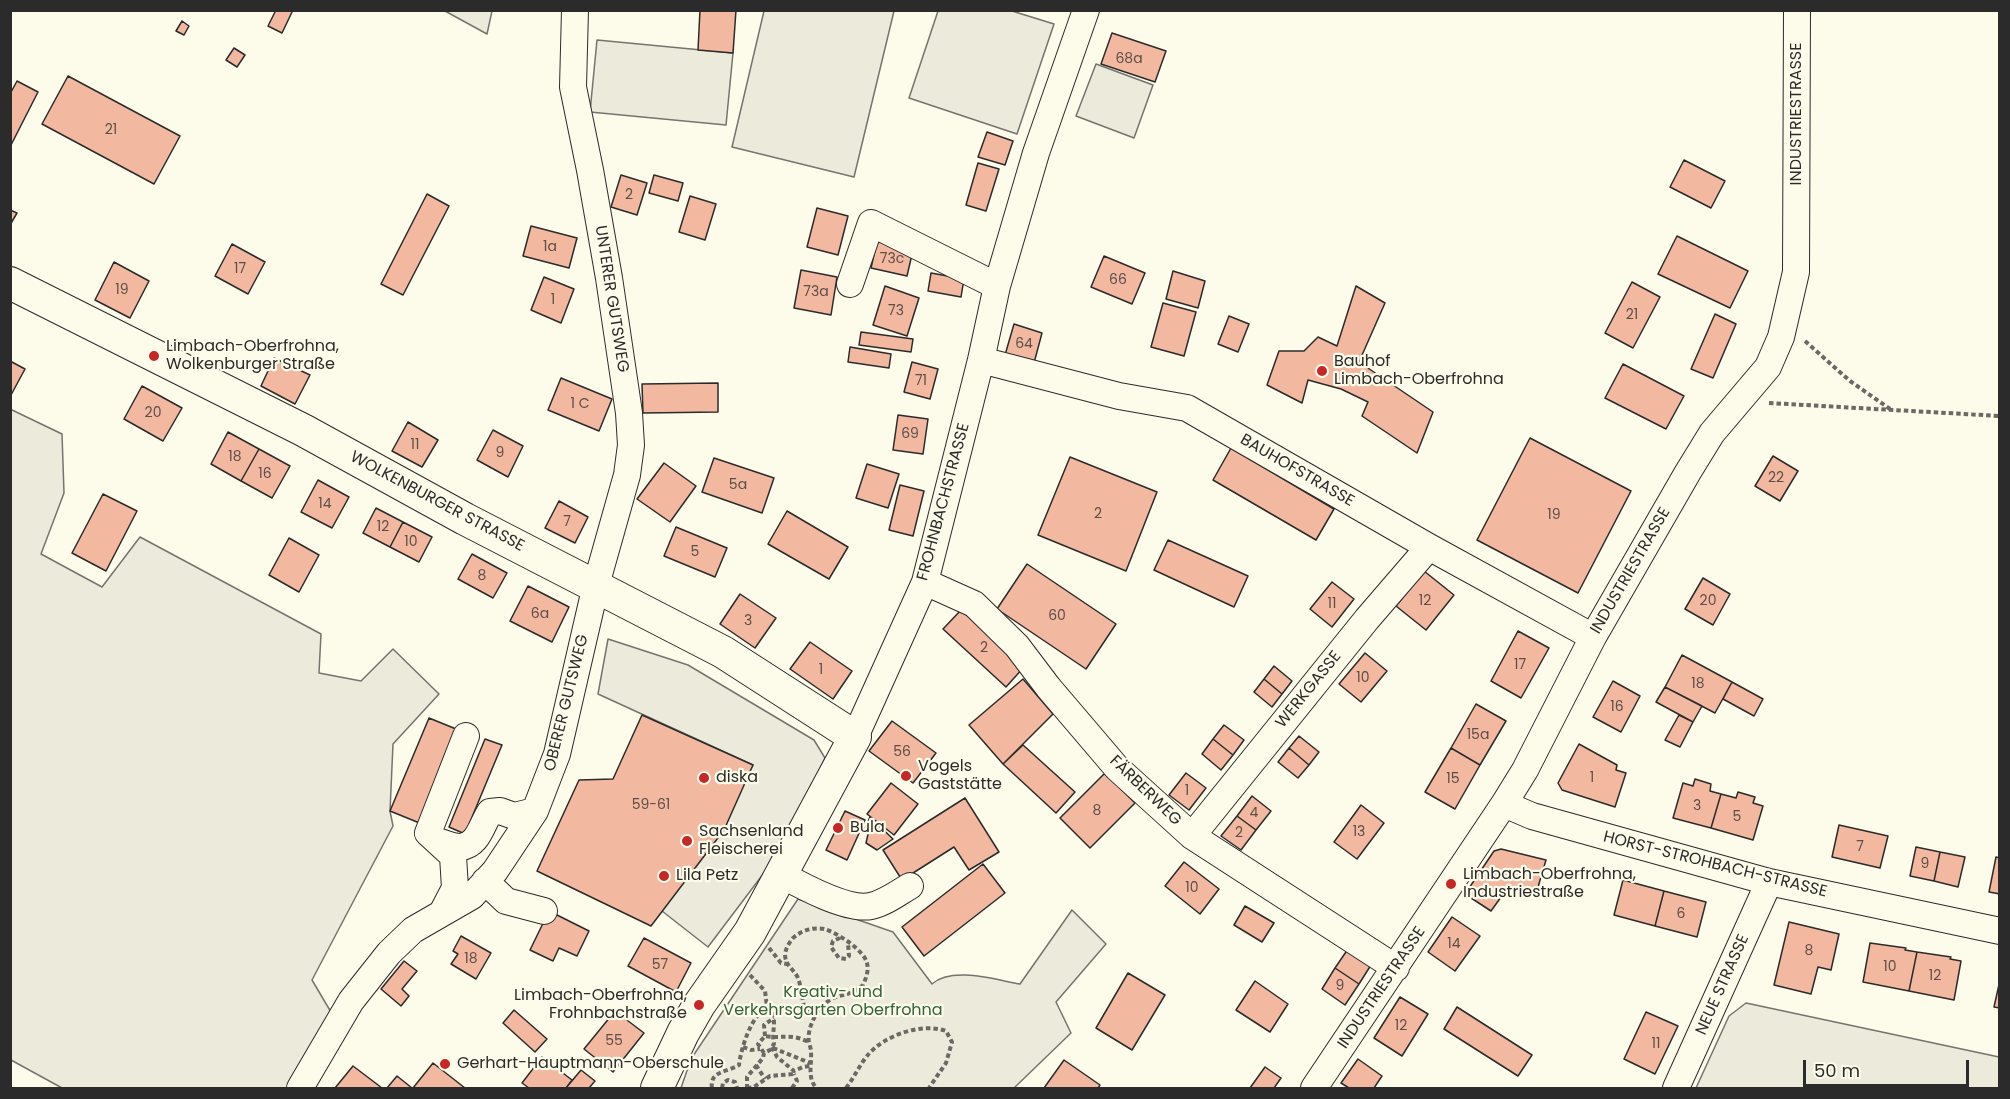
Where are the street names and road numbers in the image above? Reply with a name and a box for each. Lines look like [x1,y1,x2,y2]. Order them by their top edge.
street label: INDUSTRIESTRASSE [1787,43,1807,185]
street label: UNTERER GUTSWEG [590,224,632,374]
street label: FROHNBACHSTRASSE [914,421,974,583]
street label: BAUHOFSTRASSE [1236,431,1358,511]
street label: WOLKENBURGER STRASSE [347,448,527,556]
street label: INDUSTRIESTRASSE [1587,504,1675,638]
street label: OBERER GUTSWEG [541,633,593,773]
street label: WERKGASSE [1272,648,1346,732]
street label: FÄRBERWEG [1105,752,1185,830]
street label: HORST-STROHBACH-STRASSE [1601,828,1829,902]
street label: INDUSTRIESTRASSE [1334,923,1430,1053]
street label: NEUE STRASSE [1692,932,1754,1038]

